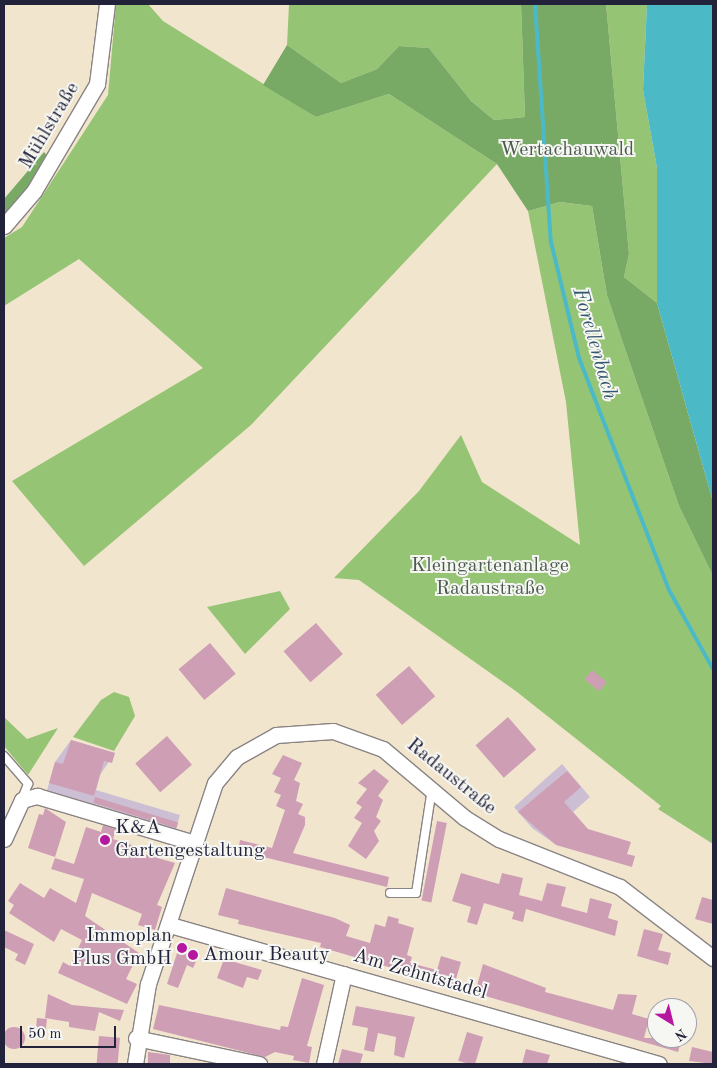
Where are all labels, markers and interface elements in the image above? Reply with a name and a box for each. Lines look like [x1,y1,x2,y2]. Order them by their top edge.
street label: Mühlstraße [15,78,85,174]
park label: Wertachauwald [500,138,634,162]
water label: Forellenbach [566,285,622,403]
park label: Kleingartenanlage Radaustraße [411,555,569,602]
street label: Radaustraße [401,733,501,821]
place label: K&A Gartengestaltung [115,816,265,863]
marker: K&A Gartengestaltung [99,834,111,846]
place label: Immoplan Plus GmbH [72,924,172,971]
marker: Immoplan Plus GmbH [176,942,188,954]
place label: Amour Beauty [203,943,330,967]
street label: Am Zehntstadel [350,944,490,1006]
marker: Amour Beauty [187,949,199,961]
north arrow [647,998,697,1048]
scale bar [22,1016,119,1048]
text: N [672,1026,689,1043]
text: 50 m [28,1027,62,1042]

